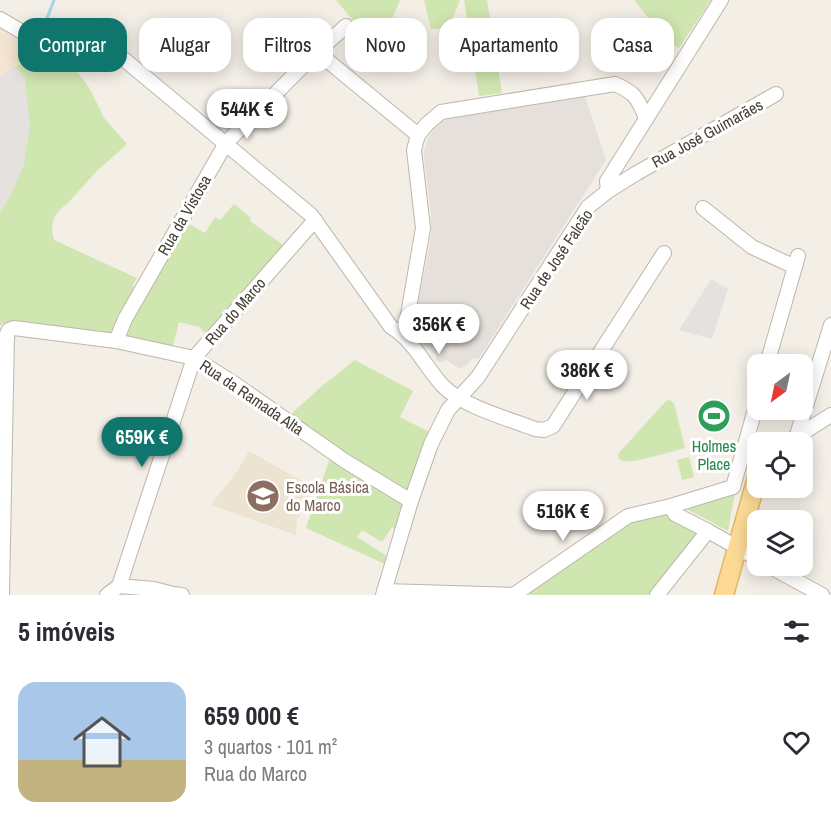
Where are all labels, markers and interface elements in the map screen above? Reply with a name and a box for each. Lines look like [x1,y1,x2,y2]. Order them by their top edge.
chip: Comprar [18,18,127,72]
chip: Alugar [139,18,231,72]
chip: Filtros [243,18,333,72]
chip: Novo [345,18,427,72]
chip: Apartamento [439,18,579,72]
chip: Casa [591,18,674,72]
pin: 544K € [198,89,296,140]
street label: Rua José Guimarães [647,93,767,173]
text: 544K € [221,95,273,122]
street label: Rua da Vistosa [152,170,216,259]
street label: Rua de José Falcão [514,205,598,313]
street label: Rua do Marco [200,273,270,349]
pin: 356K € [390,304,488,355]
text: 356K € [413,310,465,337]
pin: 386K € [538,350,636,401]
street label: Rua da Ramada Alta [196,354,309,440]
north arrow [747,354,813,420]
map controls [747,354,813,576]
text: 386K € [561,356,613,383]
sports icon: Holmes Place [696,398,732,434]
pin: 659K € [93,417,191,468]
text: 659K € [116,423,168,450]
button: locate [747,432,813,498]
place label: Holmes Place [692,435,736,475]
place label: Escola Básica do Marco [286,476,370,516]
school or university icon: Escola Básica do Marco [245,478,281,514]
pin: 516K € [514,491,612,542]
text: 516K € [537,497,589,524]
button: layers [747,510,813,576]
text: 5 imóveis [18,614,115,649]
icon: filters [780,615,813,648]
text: 659 000 € [204,698,299,733]
icon: home [66,706,138,778]
icon: heart [780,726,813,759]
text: 3 quartos · 101 m² [204,733,337,760]
text: Rua do Marco [204,760,307,787]

